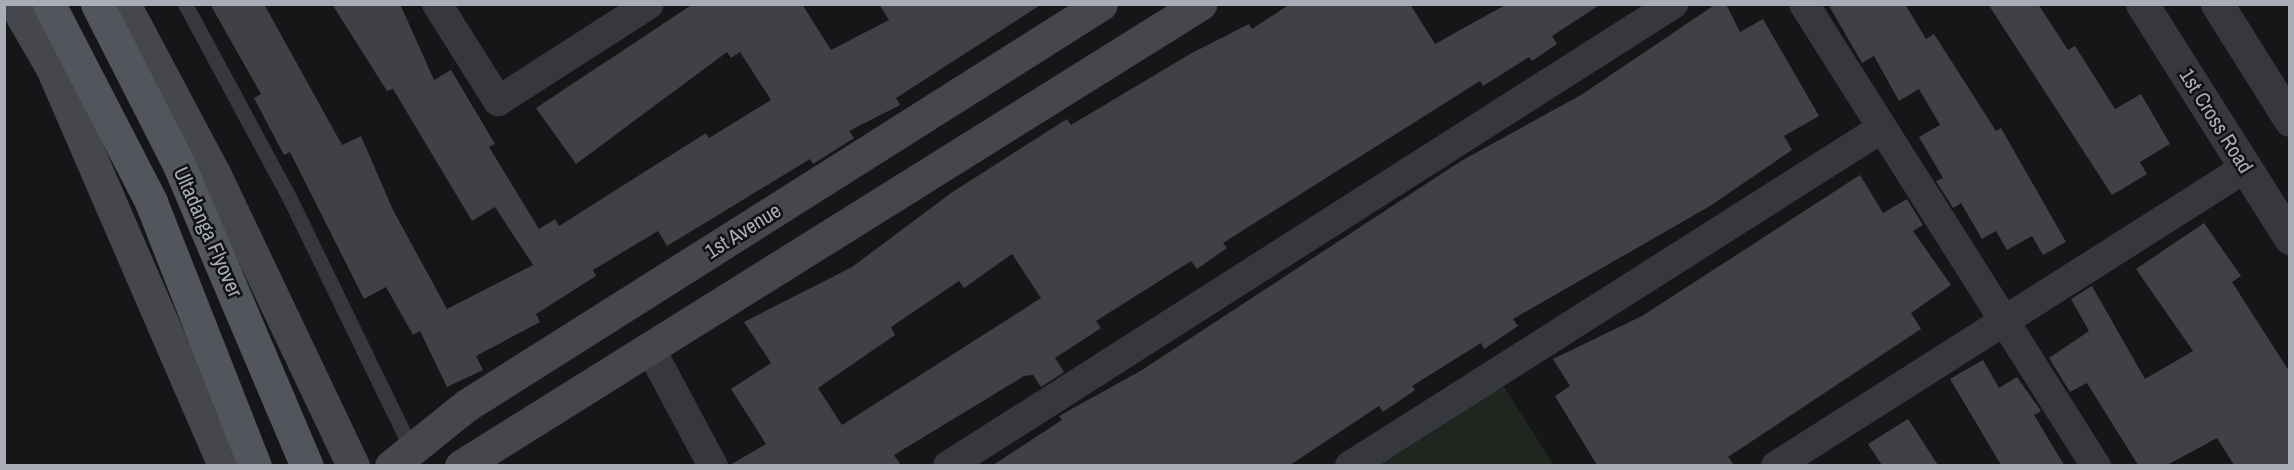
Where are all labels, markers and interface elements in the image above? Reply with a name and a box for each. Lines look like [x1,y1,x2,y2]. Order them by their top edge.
street label: 1st Cross Road [2174,64,2258,178]
street label: Ultadanga Flyover [168,163,248,301]
street label: 1st Avenue [700,198,786,264]

